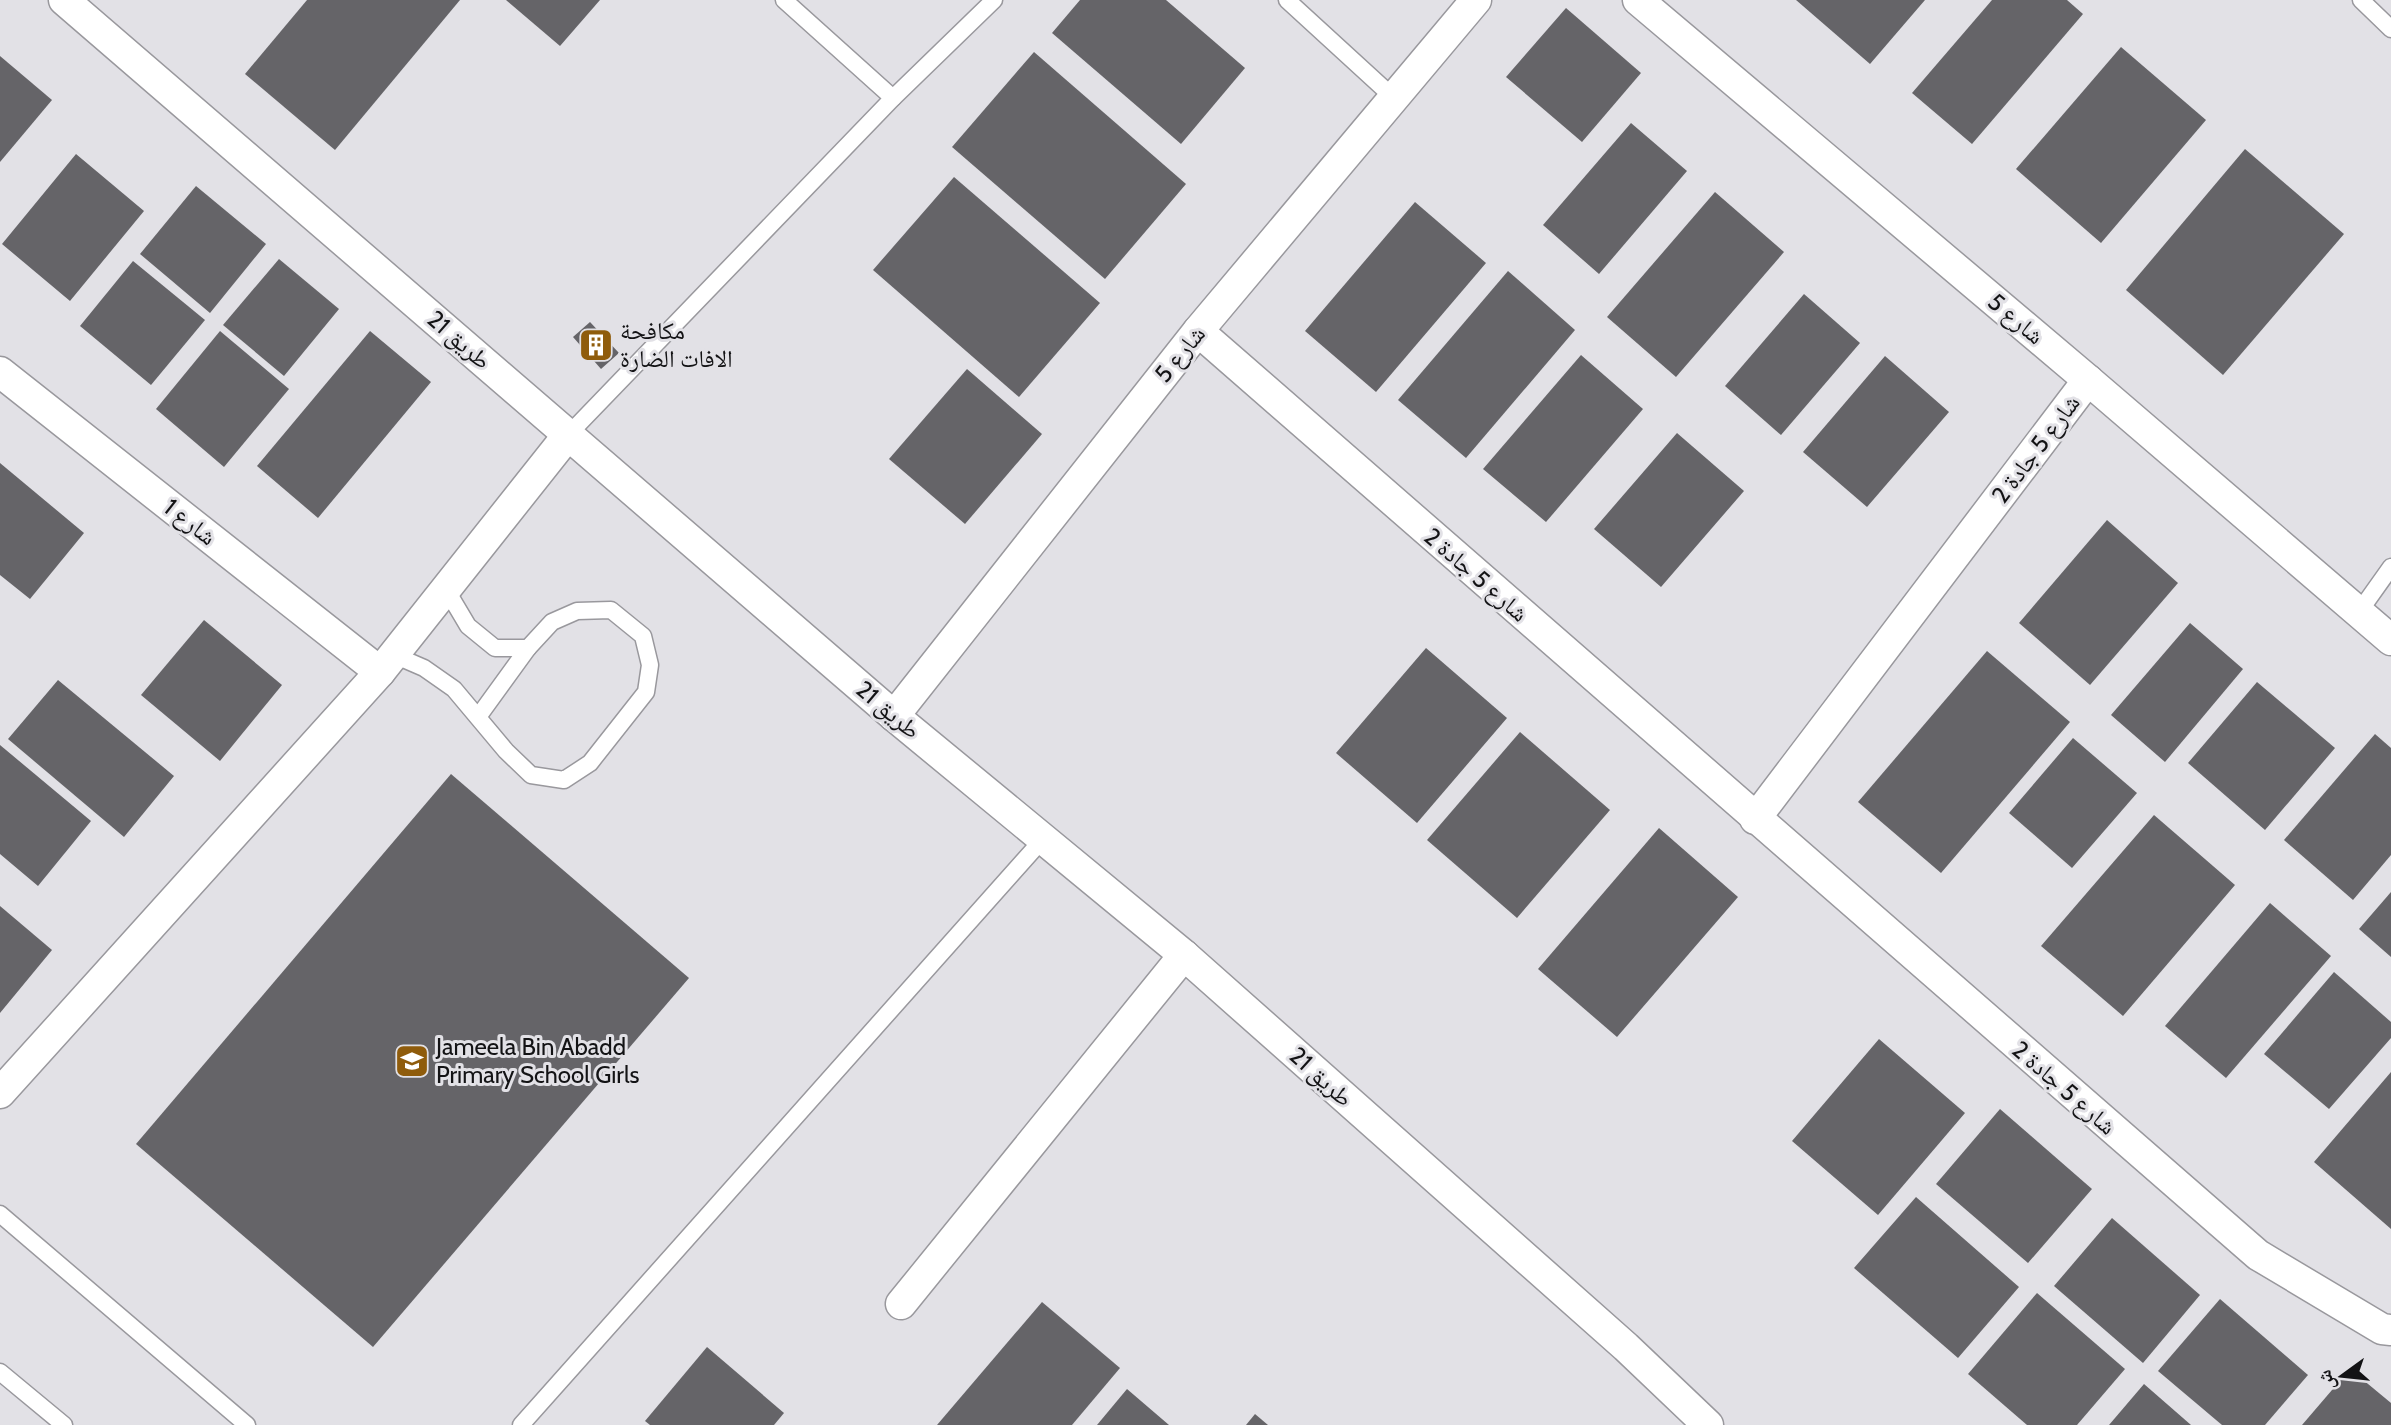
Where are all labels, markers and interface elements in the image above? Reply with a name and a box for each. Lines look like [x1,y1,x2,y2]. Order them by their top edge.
street label: شارع 5 [1982,287,2050,351]
street label: طريق 21 [422,304,497,375]
place label: مكافحة الافات الضارة [620,316,733,373]
street label: شارع 5 [1148,320,1212,388]
building icon: مكافحة الافات الضارة [577,326,615,364]
street label: شارع 5 جادة 2 [1985,389,2087,509]
street label: شارع 1 [158,492,222,552]
street label: شارع 5 جادة 2 [1418,522,1534,628]
street label: طريق 21 [850,674,926,745]
place label: Jameela Bin Abadd Primary School Girls [435,1032,640,1089]
street label: شارع 5 جادة 2 [2006,1035,2122,1141]
street label: طريق 21 [1284,1041,1359,1112]
school or university icon: Jameela Bin Abadd Primary School Girls [393,1042,431,1080]
north arrow [2307,1341,2377,1411]
text: ش [2312,1368,2340,1393]

